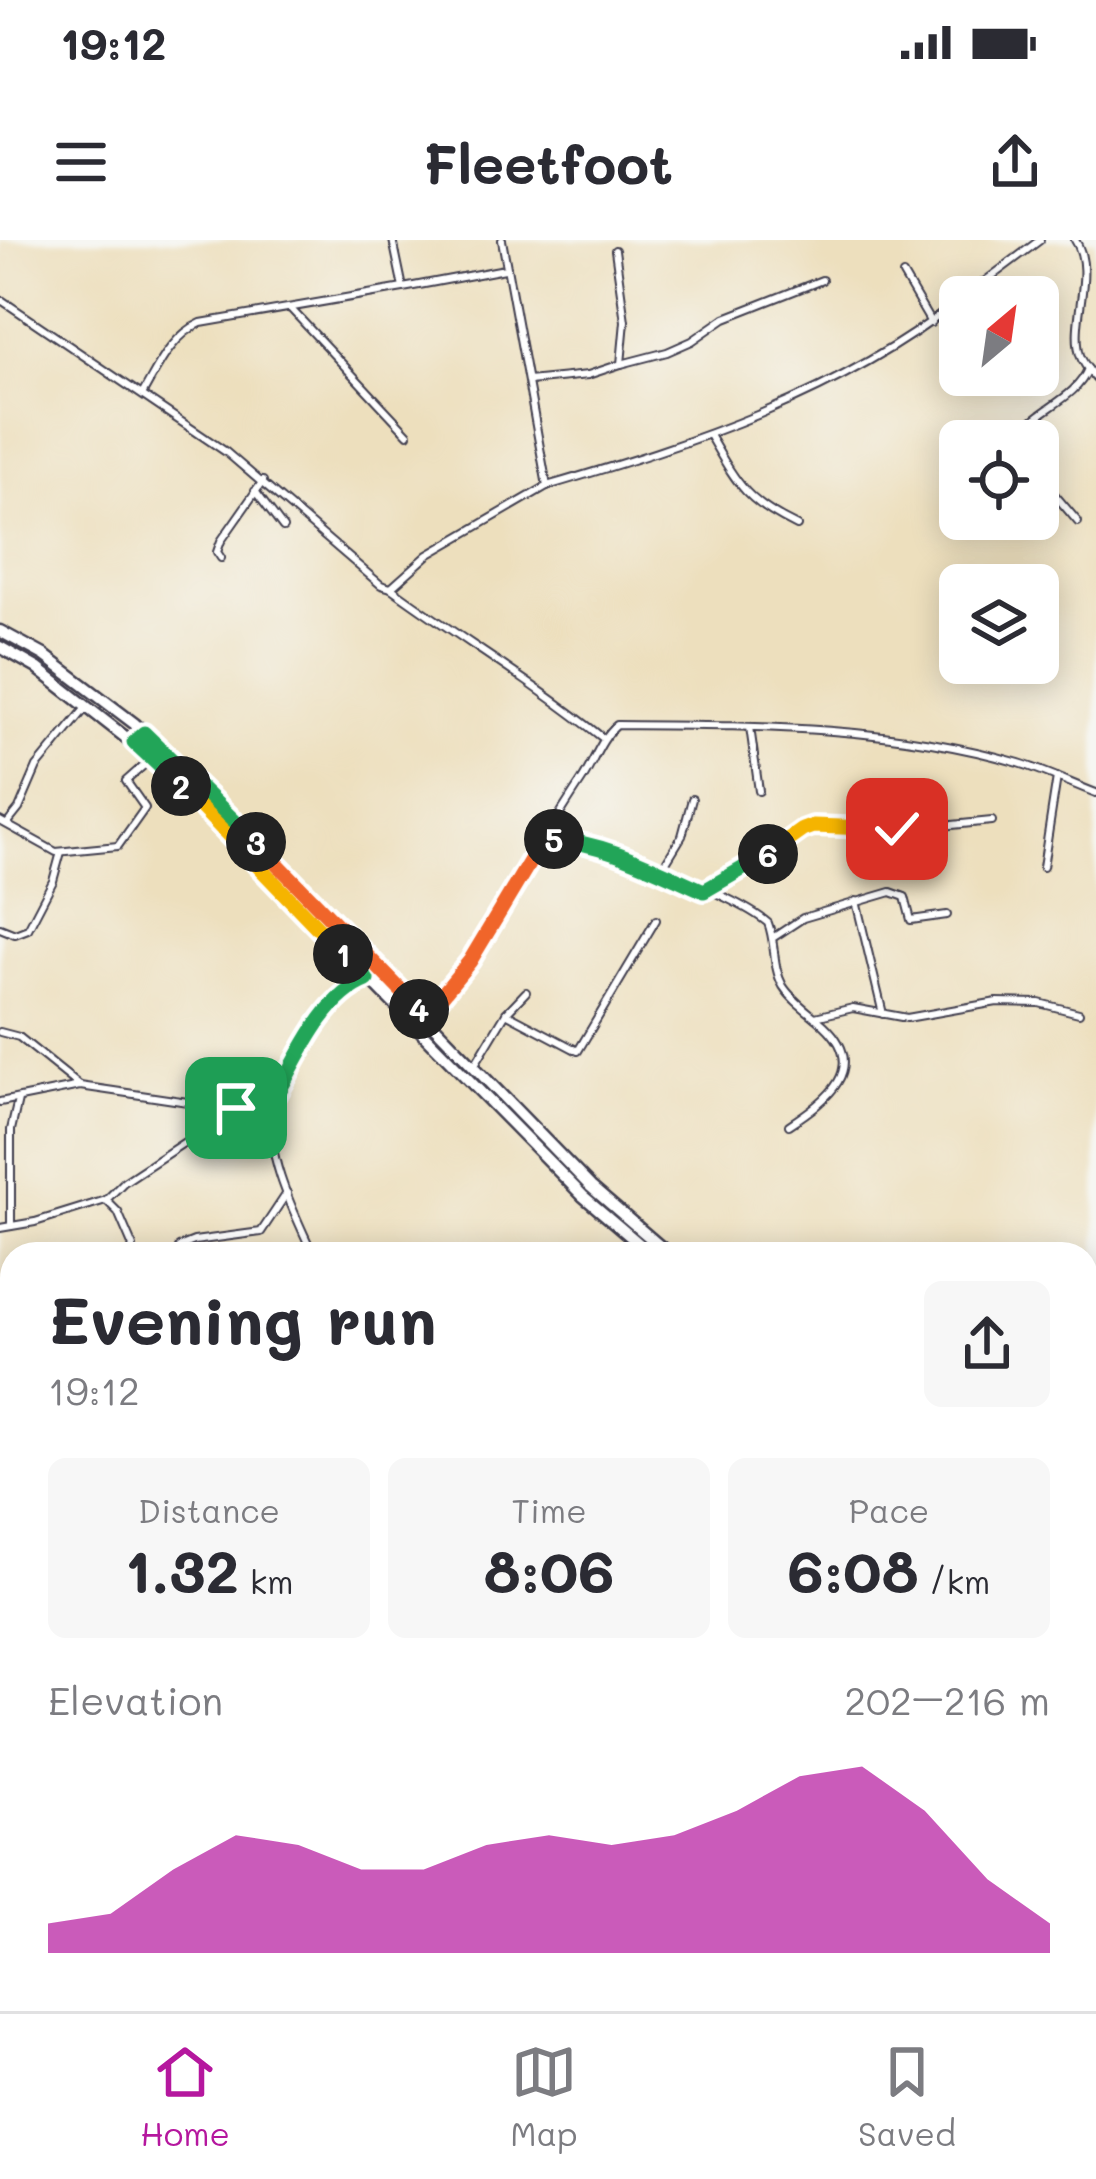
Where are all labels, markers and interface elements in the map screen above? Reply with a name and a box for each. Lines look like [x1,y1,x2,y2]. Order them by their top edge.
text: 19:12 [60,13,166,71]
text: Fleetfoot [423,127,673,198]
icon: menu [48,129,114,195]
icon: share [982,129,1048,195]
north arrow [939,276,1059,396]
map controls [939,276,1059,684]
button: locate [939,420,1059,540]
button: layers [939,564,1059,684]
pin: 2 [151,756,211,816]
text: 2 [172,764,190,807]
pin [846,778,948,880]
icon: check [864,796,930,862]
pin: 5 [524,809,584,869]
pin: 3 [226,812,286,872]
text: 5 [544,817,564,860]
text: 3 [246,820,266,863]
pin: 6 [738,824,798,884]
text: 6 [758,832,778,875]
pin: 1 [313,924,373,984]
text: 1 [336,932,350,975]
pin: 4 [389,979,449,1039]
text: 4 [409,987,429,1030]
pin [185,1057,287,1159]
icon: arrive [203,1075,269,1141]
text: Evening run [48,1276,437,1362]
button: share [924,1281,1050,1407]
text: 19:12 [48,1364,140,1415]
text: Distance [138,1488,280,1531]
text: Time [511,1488,587,1531]
text: Pace [849,1488,929,1531]
text: 1.32 [125,1531,239,1609]
text: 8:06 [483,1531,615,1609]
text: 6:08 [788,1531,919,1609]
text: km [239,1559,294,1602]
text: /km [919,1559,990,1602]
text: Elevation [48,1674,223,1725]
text: 202–216 m [844,1674,1050,1725]
tab: Home [140,2039,230,2154]
tab: Map [510,2039,578,2154]
tab: Saved [858,2039,956,2154]

